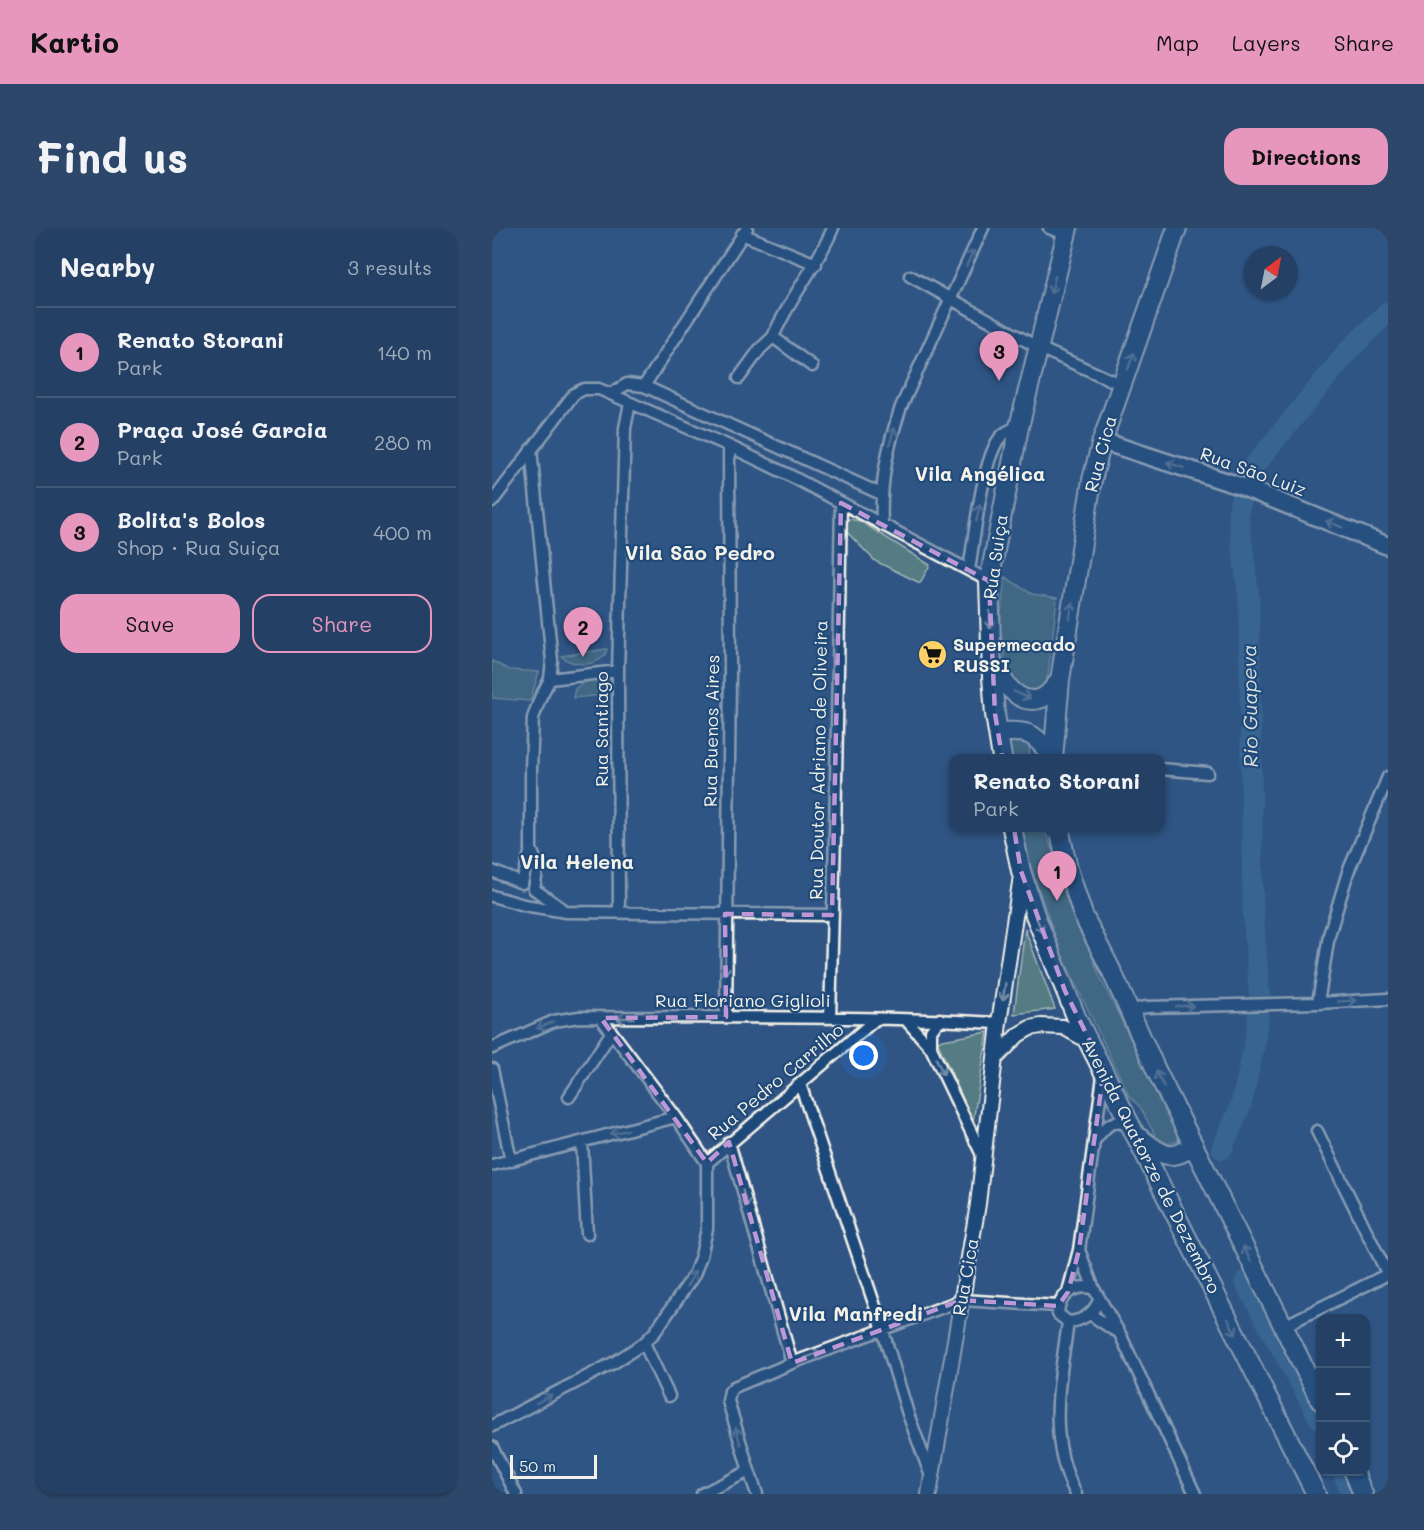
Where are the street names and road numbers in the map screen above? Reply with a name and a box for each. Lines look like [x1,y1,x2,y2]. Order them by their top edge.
street label: Rua Cica [1078,413,1122,495]
street label: Rua São Luiz [1197,441,1310,501]
street label: Rua Suiça [977,513,1013,601]
street label: Rua Doutor Adriano de Oliveira [804,620,832,900]
street label: Rua Buenos Aires [698,654,724,807]
street label: Rua Santiago [589,671,613,787]
street label: Rua Floriano Giglioli [655,988,831,1012]
street label: Rua Pedro Carrilho [702,1017,849,1145]
street label: Avenida Quatorze de Dezembro [1077,1034,1227,1298]
street label: Rua Cica [946,1236,984,1318]

